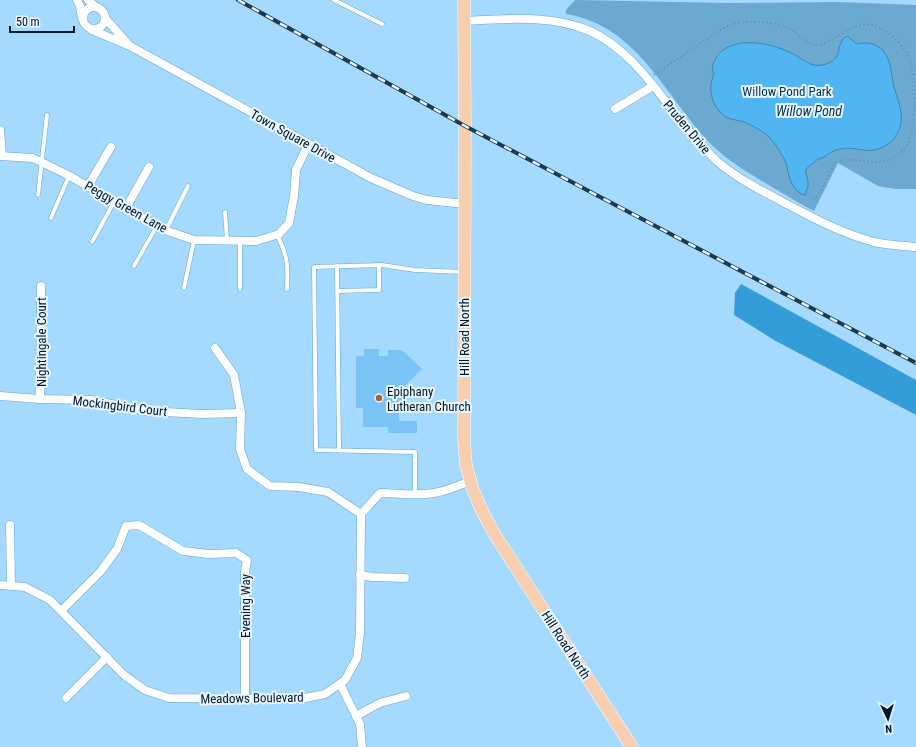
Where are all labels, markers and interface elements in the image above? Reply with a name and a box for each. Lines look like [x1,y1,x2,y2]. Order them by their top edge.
scale bar [10,8,74,34]
text: 50 m [16,15,40,29]
park label: Willow Pond Park [742,84,832,99]
street label: Pruden Drive [660,97,714,157]
water label: Willow Pond [776,103,842,119]
street label: Town Square Drive [248,106,338,166]
street label: Peggy Green Lane [82,178,170,236]
street label: Nightingale Court [34,297,49,387]
street label: Hill Road North [457,298,472,376]
place label: Epiphany Lutheran Church [387,384,471,414]
street label: Mockingbird Court [72,393,168,419]
marker: Epiphany Lutheran Church [374,393,384,403]
street label: Evening Way [238,573,253,638]
street label: Hill Road North [538,608,594,682]
street label: Meadows Boulevard [200,690,304,706]
north arrow [868,699,908,739]
text: N [885,722,892,735]

